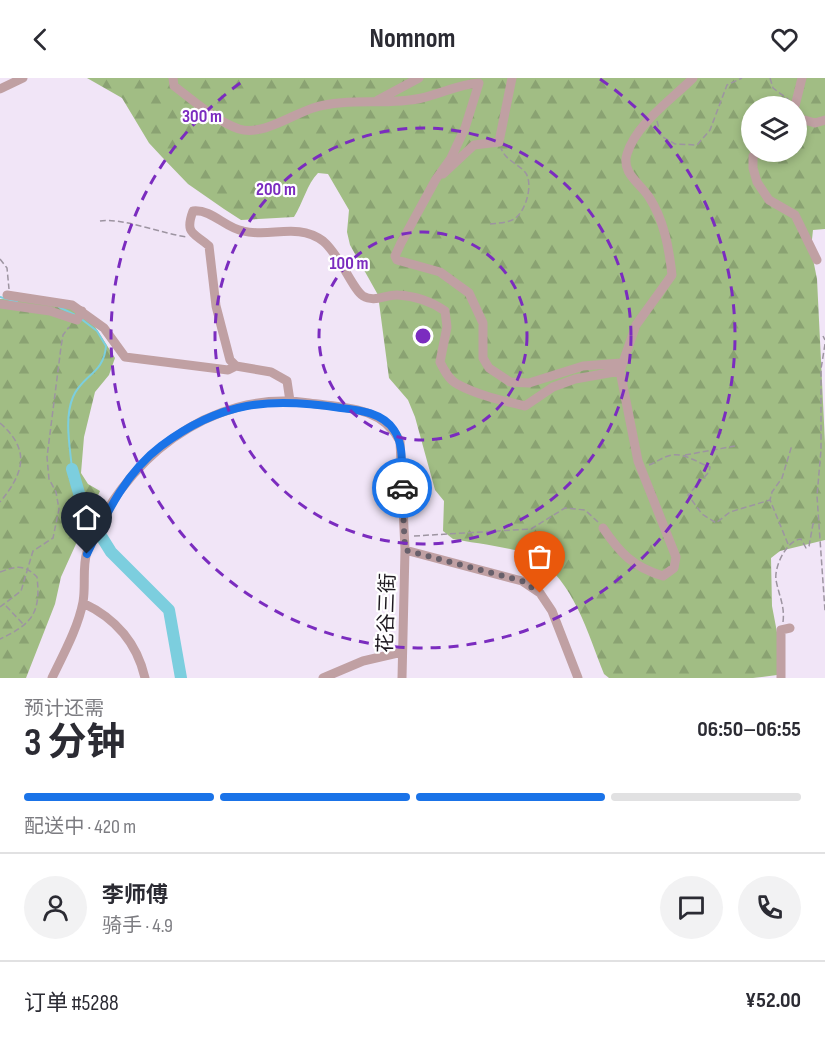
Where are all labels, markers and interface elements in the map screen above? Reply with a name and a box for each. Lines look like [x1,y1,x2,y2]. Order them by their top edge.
icon: back [24,23,57,56]
text: Nomnom [370,23,455,55]
icon: heart [768,23,801,56]
map controls [741,96,807,162]
button: layers [741,96,807,162]
text: 300 m [182,106,222,127]
text: 200 m [256,179,296,200]
text: 100 m [330,253,369,274]
centre of rings [413,326,433,346]
courier [372,458,432,518]
icon: car [386,472,419,505]
pin [61,492,112,554]
icon: home [70,501,103,534]
pin [514,531,565,593]
icon: bag [523,540,556,573]
street label: 花谷三街 [374,573,400,653]
text: 预计还需 [24,697,104,721]
text: 06:50–06:55 [697,716,801,743]
text: 3 分钟 [24,720,126,767]
text: 配送中 · 420 m [24,815,136,839]
button: person [24,876,87,939]
button: chat [660,876,723,939]
button: phone [738,876,801,939]
text: 李师傅 [102,882,168,909]
text: 骑手 · 4.9 [102,914,173,938]
text: ¥52.00 [745,987,801,1014]
text: 订单 #5288 [24,990,119,1017]

